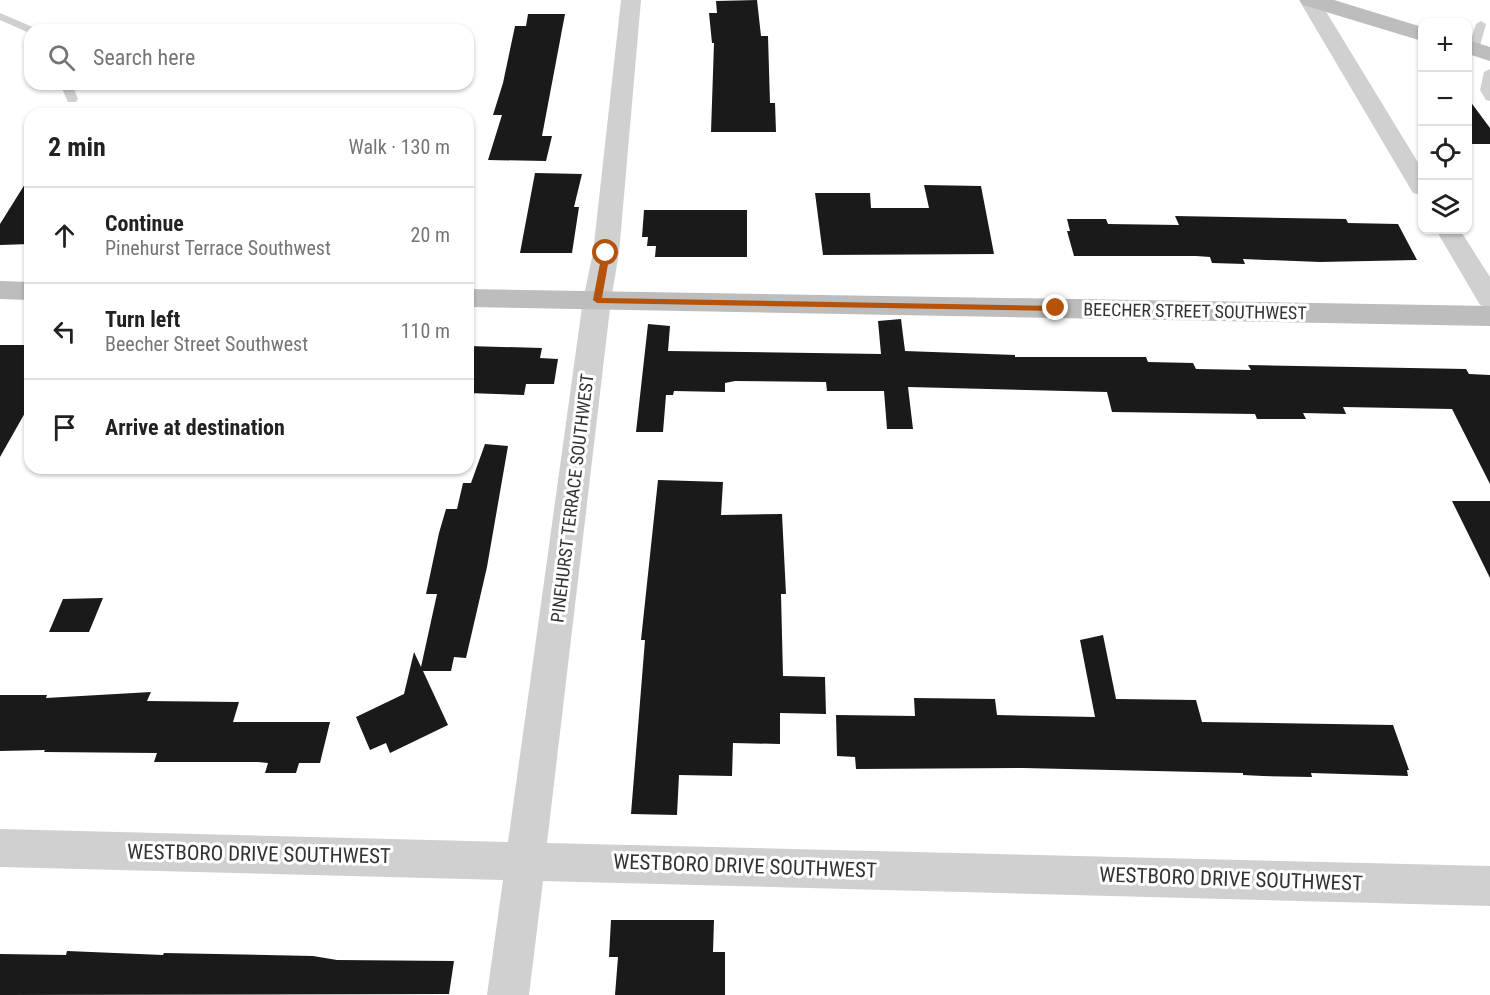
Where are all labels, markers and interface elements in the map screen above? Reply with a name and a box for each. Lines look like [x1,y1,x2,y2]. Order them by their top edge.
map controls [1418,18,1472,234]
button: + [1418,18,1472,72]
search box [24,24,474,90]
icon: search [45,41,78,74]
text: Search here [93,45,195,70]
button: − [1418,72,1472,126]
button: locate [1418,126,1472,180]
text: 2 min [48,132,106,162]
text: Walk · 130 m [349,135,450,159]
button: layers [1418,180,1472,234]
text: Continue [105,211,184,236]
icon: ahead [48,219,81,252]
text: 20 m [411,223,450,247]
text: Pinehurst Terrace Southwest [105,236,331,260]
route start [592,239,618,265]
route end [1042,294,1068,320]
street label: BEECHER STREET SOUTHWEST [1083,299,1307,323]
text: Turn left [105,307,180,332]
icon: left [48,315,81,348]
text: 110 m [401,319,450,343]
text: Beecher Street Southwest [105,332,308,356]
street label: PINEHURST TERRACE SOUTHWEST [546,372,598,624]
icon: arrive [48,411,81,444]
text: Arrive at destination [105,415,285,440]
street label: WESTBORO DRIVE SOUTHWEST [127,840,391,868]
street label: WESTBORO DRIVE SOUTHWEST [613,849,877,883]
street label: WESTBORO DRIVE SOUTHWEST [1099,862,1363,896]

